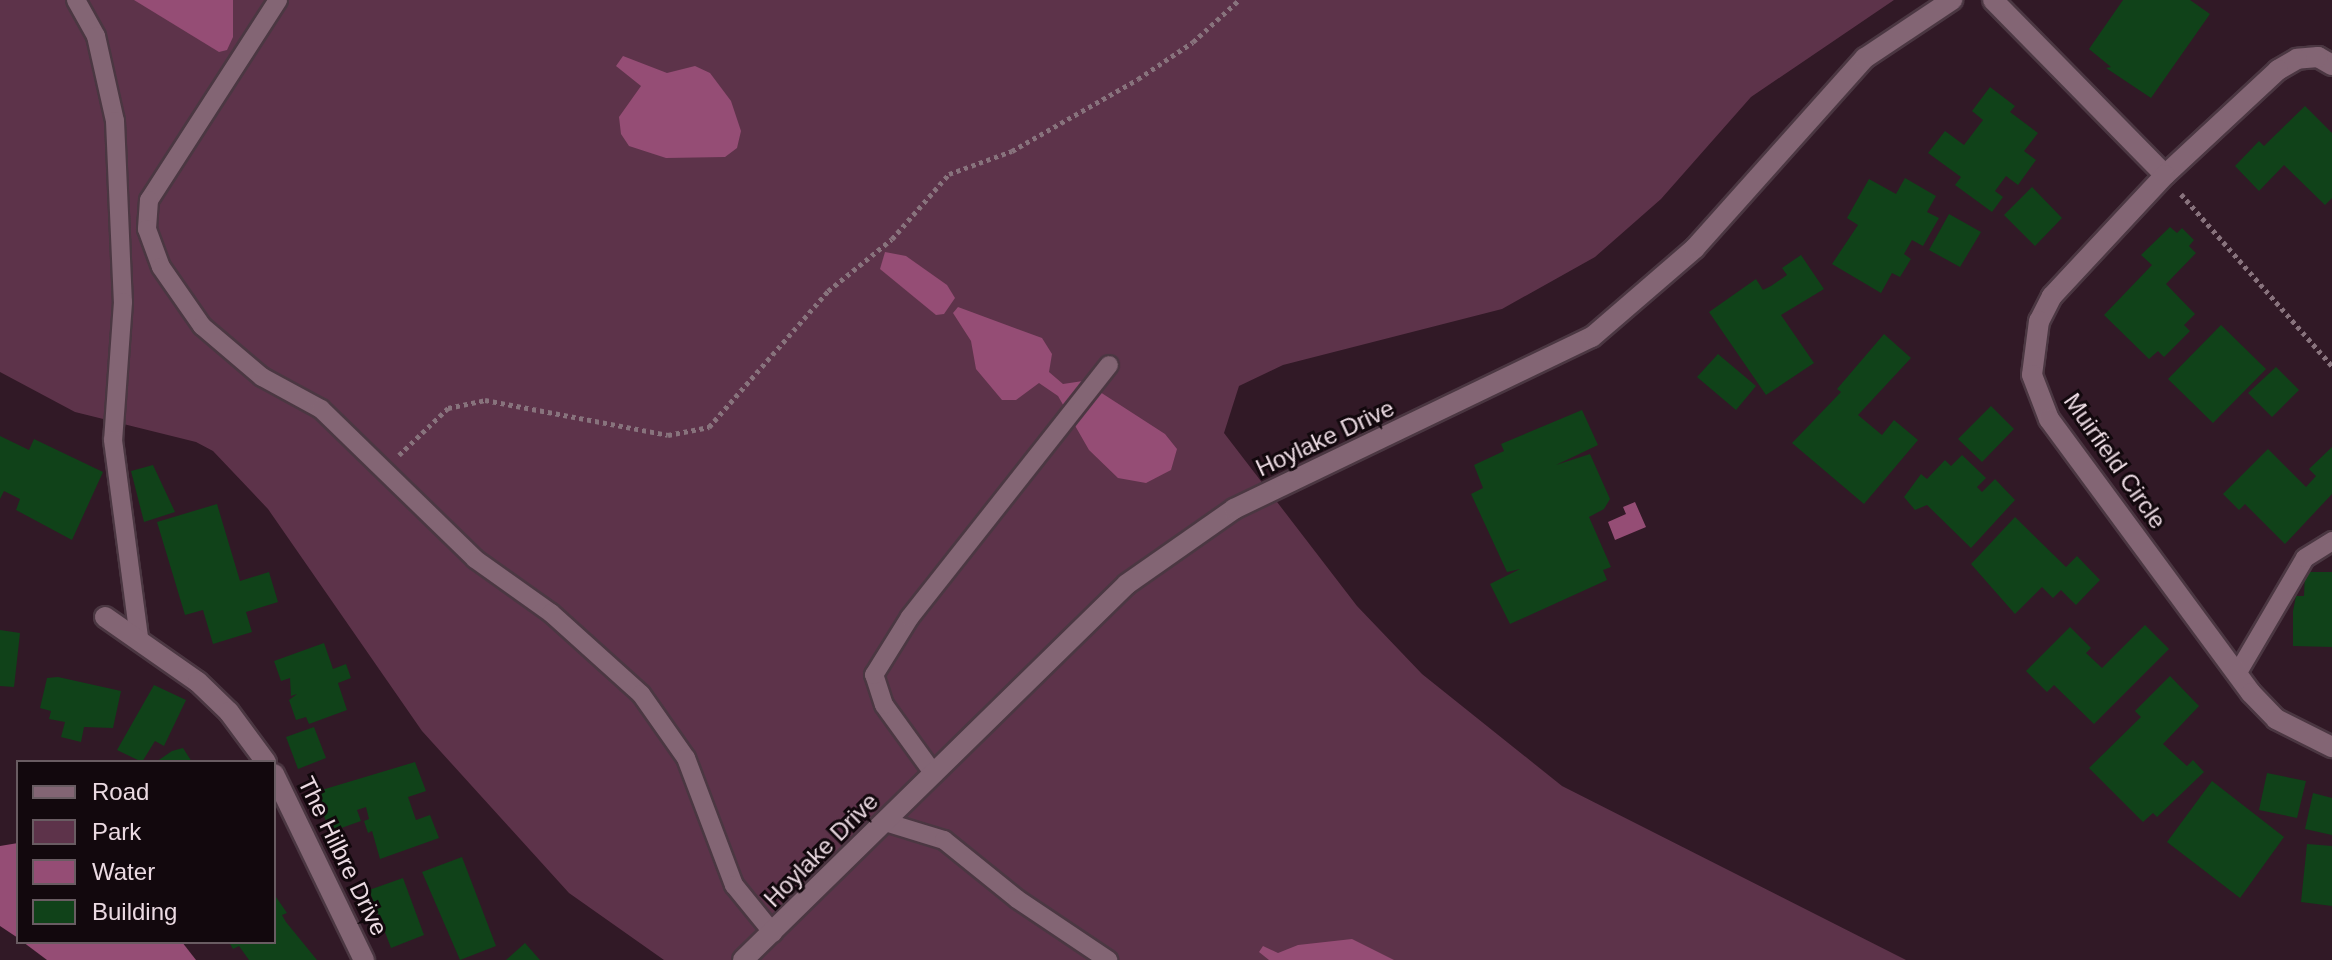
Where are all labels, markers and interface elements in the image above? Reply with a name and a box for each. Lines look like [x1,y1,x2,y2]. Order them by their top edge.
street label: Muirfield Circle [2058,388,2172,534]
street label: Hoylake Drive [1251,393,1399,483]
legend [16,760,276,944]
street label: The Hilbre Drive [292,772,394,940]
text: Road [92,778,149,805]
street label: Hoylake Drive [758,787,884,913]
text: Park [92,818,141,845]
text: Water [92,858,155,885]
text: Building [92,898,177,925]

